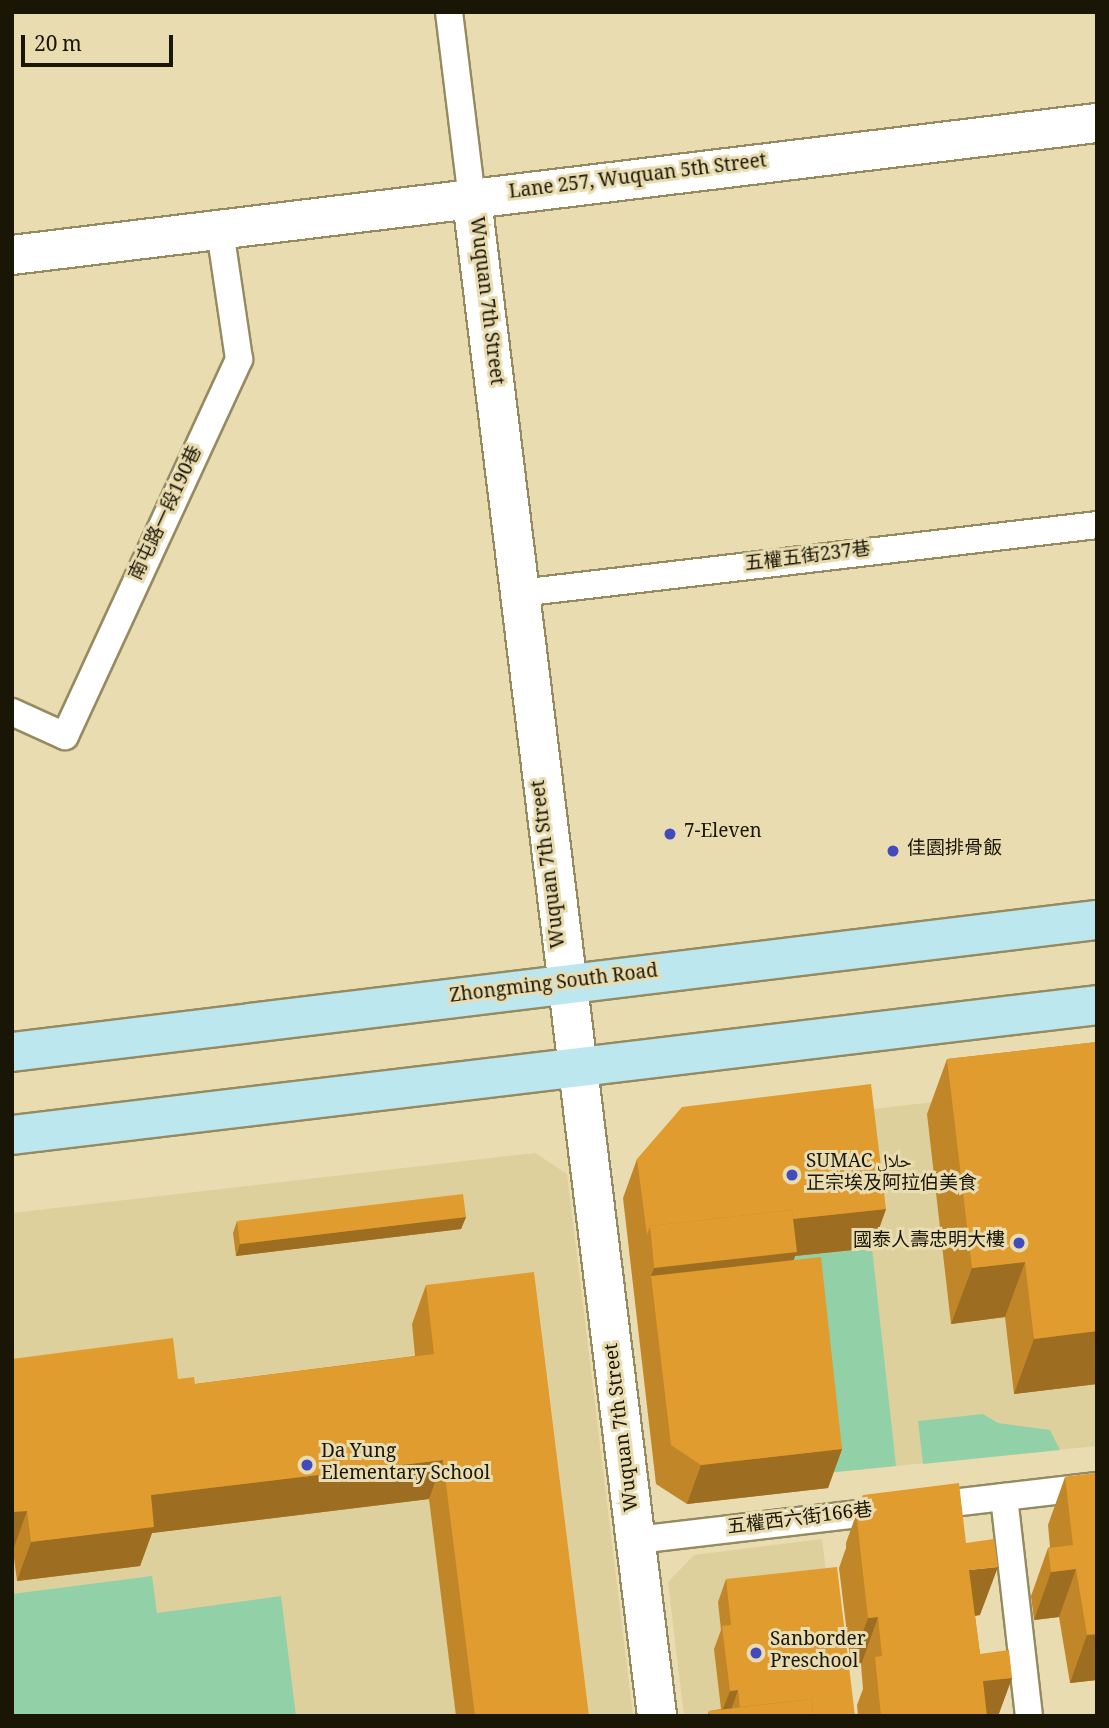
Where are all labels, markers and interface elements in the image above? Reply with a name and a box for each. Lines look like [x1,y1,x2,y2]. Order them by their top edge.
scale bar [24,21,177,65]
text: 20 m [34,29,82,64]
street label: Lane 257, Wuquan 5th Street [508,152,768,206]
street label: Wuquan 7th Street [462,216,506,386]
street label: 南屯路一段190巷 [127,443,209,585]
street label: 五權五街237巷 [744,540,872,578]
street label: Wuquan 7th Street [529,779,573,949]
place label: 7-Eleven [684,823,762,845]
marker: 7-Eleven [662,826,678,842]
place label: 佳園排骨飯 [907,840,1002,862]
marker: 佳園排骨飯 [885,843,901,859]
street label: Zhongming South Road [449,962,659,1010]
place label: SUMAC حلال 正宗埃及阿拉伯美食 [806,1153,977,1197]
marker: SUMAC حلال 正宗埃及阿拉伯美食 [784,1167,800,1183]
place label: 國泰人壽忠明大樓 [853,1232,1005,1254]
marker: 國泰人壽忠明大樓 [1011,1235,1027,1251]
street label: Wuquan 7th Street [602,1342,646,1512]
place label: Da Yung Elementary School [321,1443,490,1487]
marker: Da Yung Elementary School [299,1457,315,1473]
street label: 五權西六街166巷 [726,1501,874,1541]
place label: Sanborder Preschool [770,1631,866,1675]
marker: Sanborder Preschool [748,1645,764,1661]

